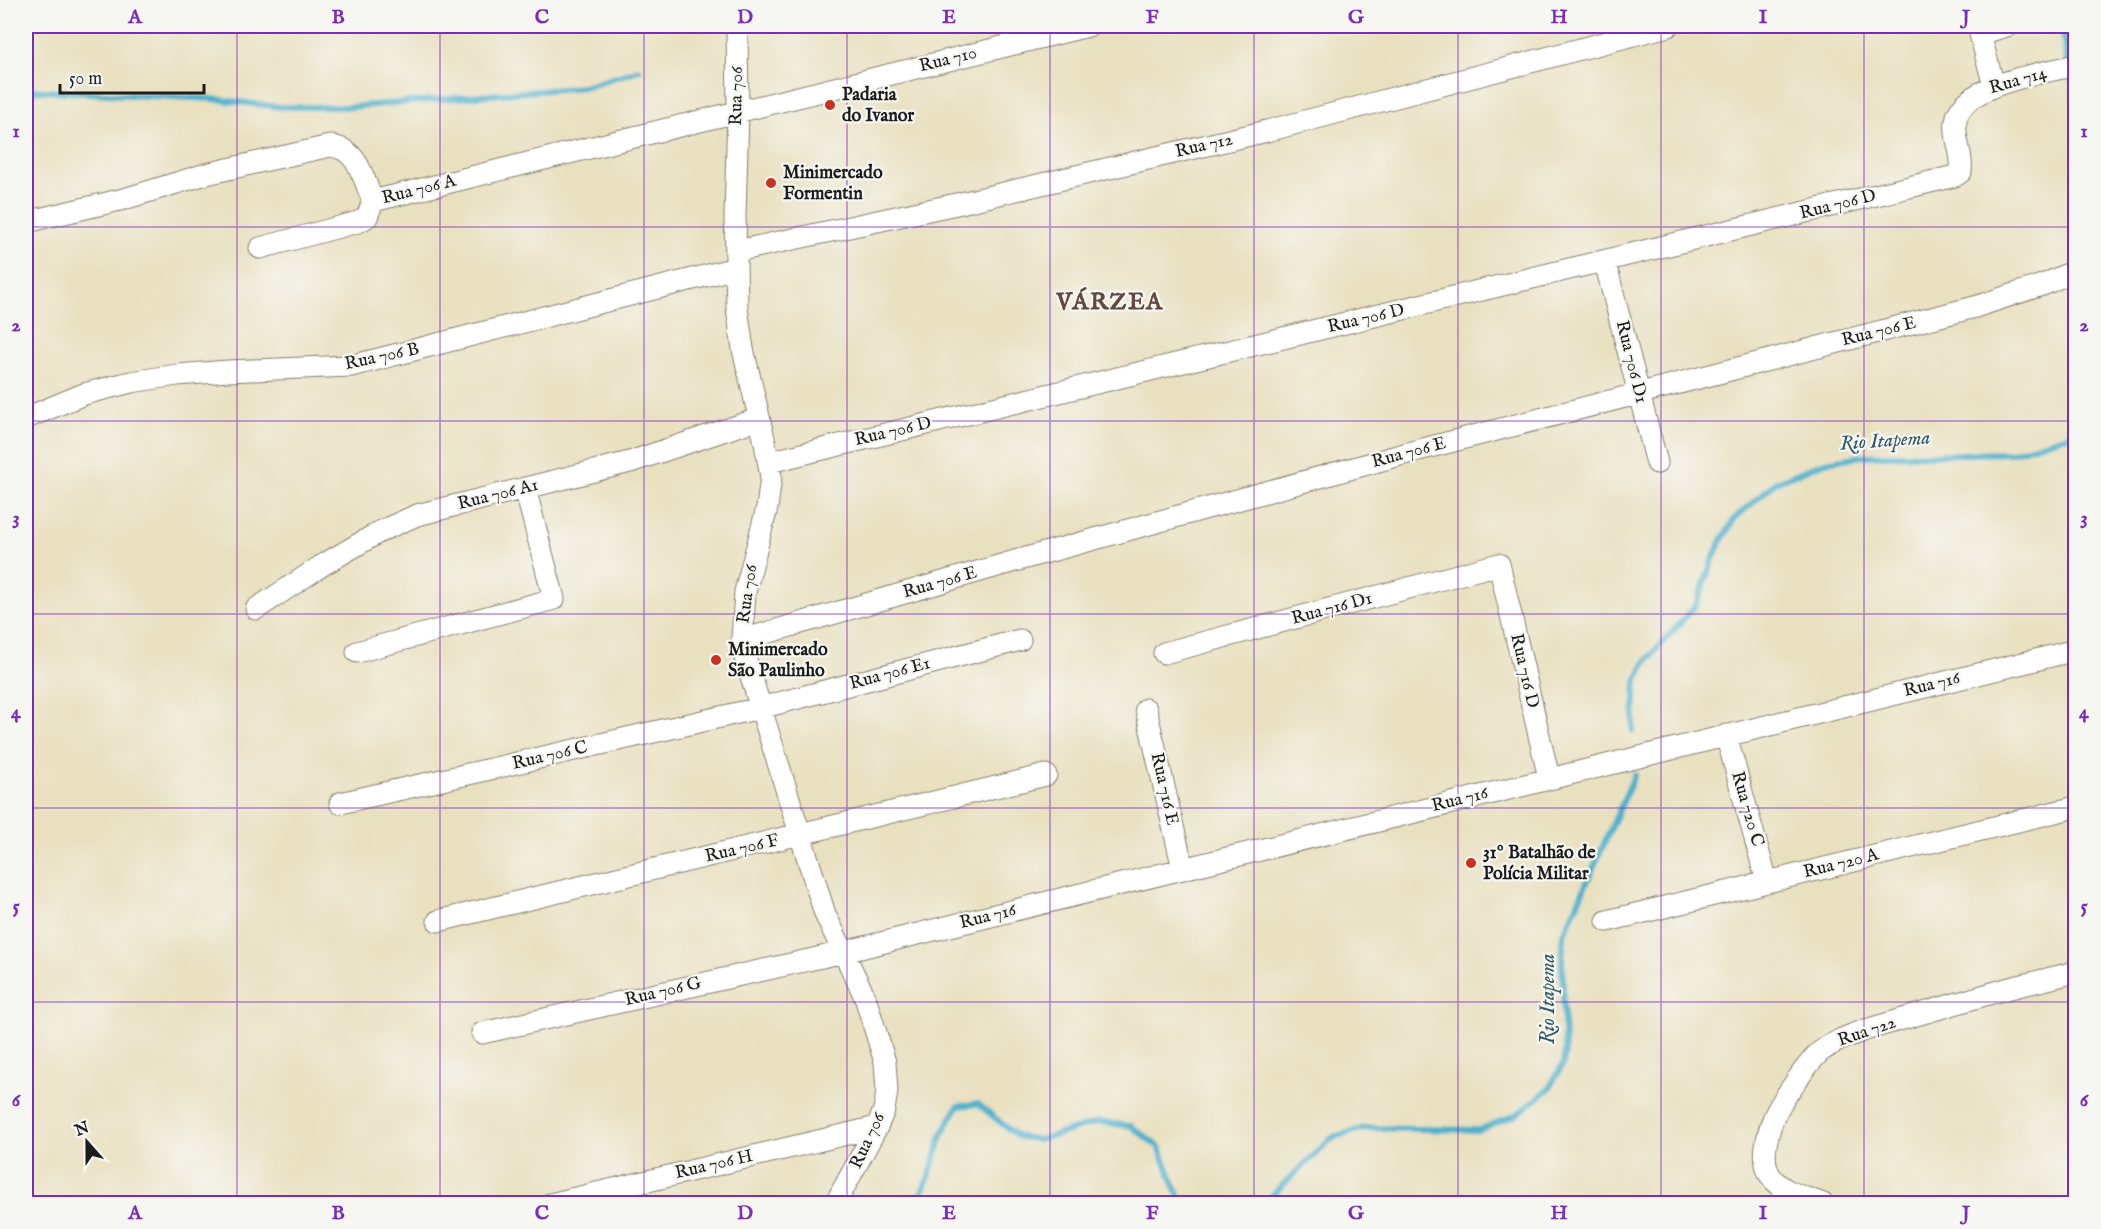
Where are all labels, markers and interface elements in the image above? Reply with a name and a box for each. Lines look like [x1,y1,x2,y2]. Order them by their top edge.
text: A [127,5,143,30]
text: B [331,5,345,30]
text: C [535,5,549,30]
text: D [737,5,753,30]
text: E [942,5,956,30]
text: F [1146,5,1159,30]
text: G [1348,5,1365,30]
text: H [1550,5,1568,30]
text: I [1759,5,1768,30]
text: J [1959,5,1971,30]
street label: Rua 710 [917,42,979,78]
scale bar [60,57,204,95]
street label: Rua 714 [1987,62,2049,100]
street label: Rua 706 [725,66,749,126]
text: 50 m [69,68,102,91]
place label: Padaria do Ivanor [842,84,915,128]
marker: Padaria do Ivanor [823,98,837,112]
text: 1 [12,119,20,144]
text: 1 [2080,119,2088,144]
street label: Rua 712 [1173,128,1235,164]
place label: Minimercado Formentin [783,162,883,206]
street label: Rua 706 A [380,169,459,210]
marker: Minimercado Formentin [764,176,778,190]
street label: Rua 706 D [1797,184,1879,226]
district label: VÁRZEA [1055,287,1164,318]
street label: Rua 706 D [1325,299,1407,339]
street label: Rua 706 E [1839,312,1919,352]
text: 2 [11,313,21,338]
text: 2 [2079,313,2089,338]
street label: Rua 706 D1 [1610,318,1652,406]
street label: Rua 706 B [343,338,421,376]
street label: Rua 706 D [852,412,934,452]
water label: Rio Itapema [1839,425,1931,457]
street label: Rua 706 E [1369,432,1449,474]
street label: Rua 706 A1 [455,474,541,516]
text: 3 [12,506,20,531]
text: 3 [2080,506,2088,531]
street label: Rua 706 E [900,561,980,605]
street label: Rua 706 [732,563,764,625]
street label: Rua 716 D1 [1289,587,1375,631]
street label: Rua 716 D [1504,632,1544,710]
place label: Minimercado São Paulinho [728,639,828,683]
street label: Rua 706 E1 [847,652,933,696]
marker: Minimercado São Paulinho [709,653,723,667]
street label: Rua 716 [1901,667,1963,703]
text: 4 [11,700,22,725]
text: 4 [2079,700,2090,725]
street label: Rua 706 C [510,736,590,776]
street label: Rua 716 E [1144,750,1184,828]
street label: Rua 720 C [1725,769,1769,849]
street label: Rua 716 [1429,782,1491,818]
street label: Rua 706 F [703,829,782,869]
place label: 31º Batalhão de Polícia Militar [1483,842,1596,886]
street label: Rua 720 A [1801,843,1882,884]
marker: 31º Batalhão de Polícia Militar [1464,856,1478,870]
text: 5 [12,894,20,919]
text: 5 [2080,894,2088,919]
street label: Rua 716 [957,899,1019,935]
water label: Rio Itapema [1536,954,1561,1044]
street label: Rua 706 G [623,972,704,1012]
street label: Rua 722 [1835,1011,1899,1053]
text: 6 [12,1088,22,1113]
text: 6 [2080,1088,2090,1113]
street label: Rua 706 [845,1109,891,1173]
north arrow [57,1112,117,1172]
text: N [71,1118,93,1142]
street label: Rua 706 H [673,1145,755,1185]
text: A [127,1201,143,1226]
text: B [331,1201,345,1226]
text: C [535,1201,549,1226]
text: D [737,1201,753,1226]
text: E [942,1201,956,1226]
text: F [1146,1201,1159,1226]
text: G [1348,1201,1365,1226]
text: H [1550,1201,1568,1226]
text: I [1759,1201,1768,1226]
text: J [1959,1201,1971,1226]

